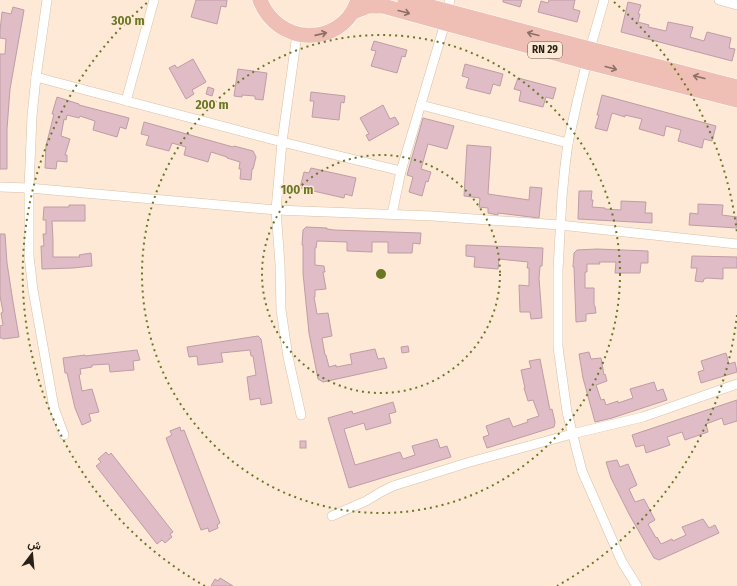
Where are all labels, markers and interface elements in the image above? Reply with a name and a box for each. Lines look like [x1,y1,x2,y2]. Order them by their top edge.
one-way arrow [398,9,411,16]
text: 300 m [110,14,145,28]
one-way arrow [314,29,327,37]
one-way arrow [526,30,539,37]
road number: RN 29 [528,42,562,58]
one-way arrow [604,65,617,72]
one-way arrow [693,73,706,80]
text: 200 m [195,98,229,112]
text: 100 m [281,183,313,197]
centre of rings [374,267,388,281]
north arrow [12,534,52,574]
text: ش [26,537,43,553]

